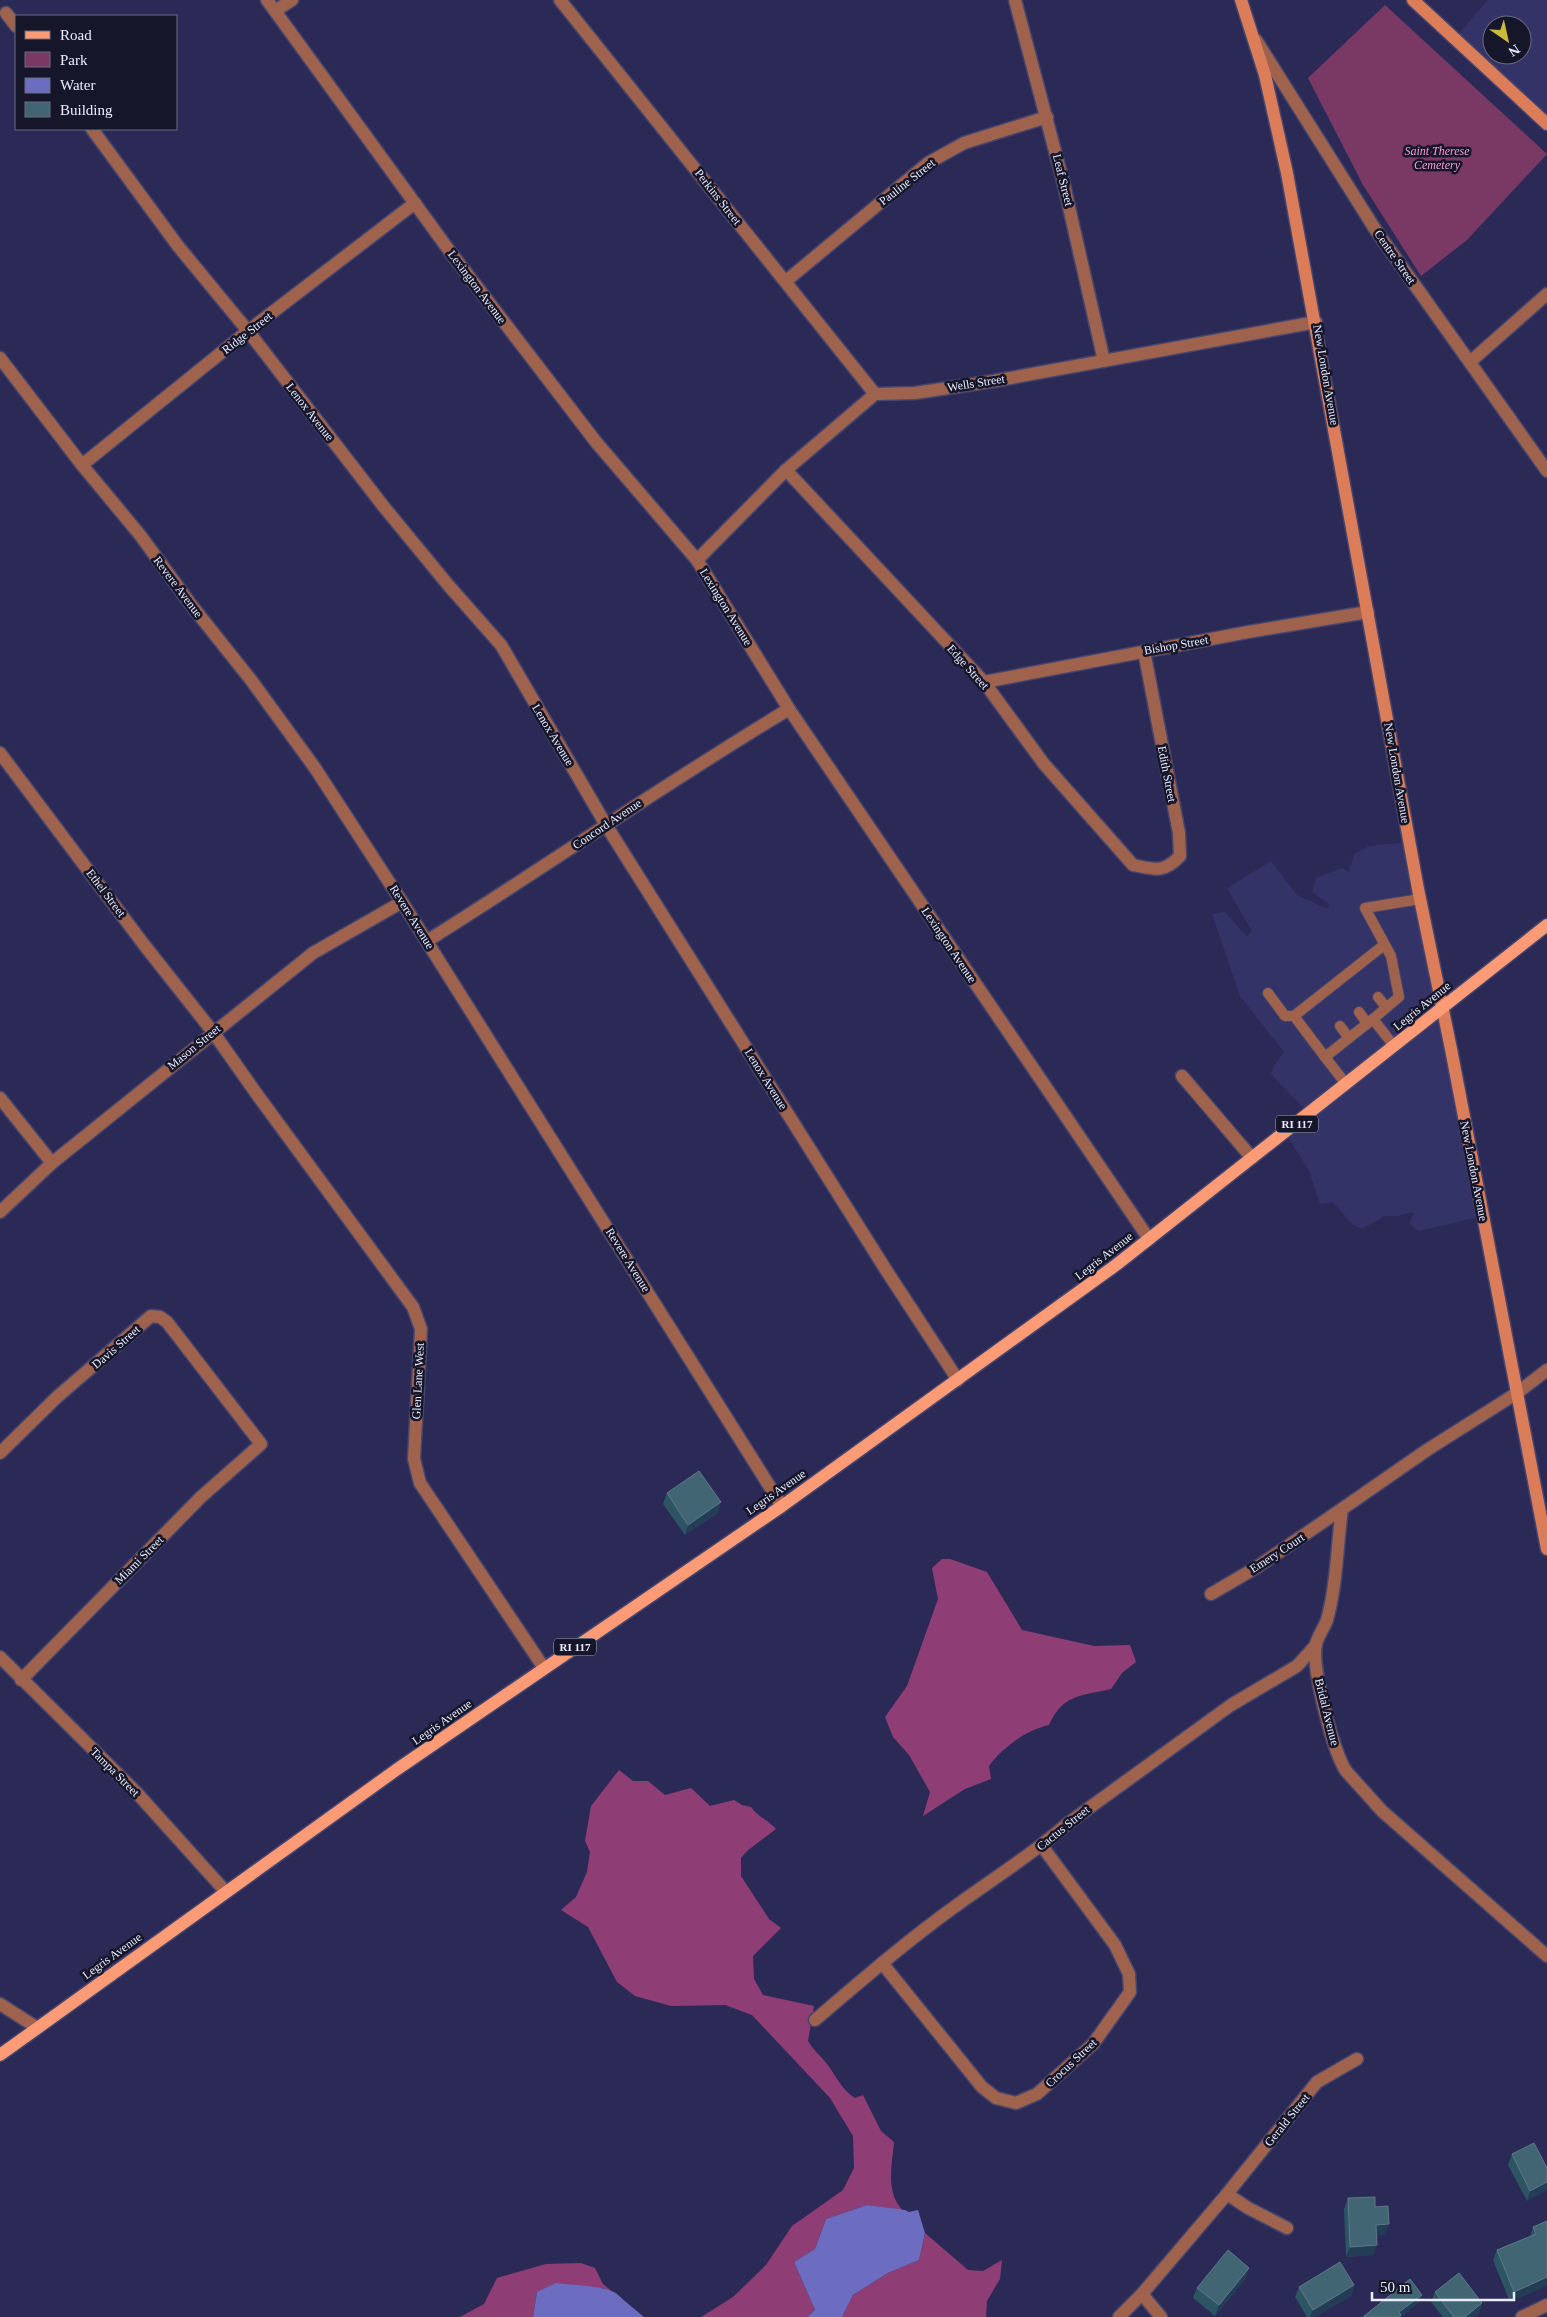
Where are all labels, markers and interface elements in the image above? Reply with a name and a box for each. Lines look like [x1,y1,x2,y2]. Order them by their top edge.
legend [15,15,178,130]
north arrow [1482,15,1532,65]
text: Road [60,27,92,43]
text: N [1506,41,1522,59]
text: Park [60,52,88,68]
text: Water [60,77,95,93]
text: Building [60,102,113,118]
park label: Saint Therese Cemetery [1404,144,1470,172]
street label: Leaf Street [1050,153,1076,208]
street label: Pauline Street [876,155,938,208]
street label: Perkins Street [692,166,745,228]
street label: Centre Street [1371,227,1419,287]
street label: Lexington Avenue [445,248,509,326]
street label: Ridge Street [219,309,275,357]
street label: New London Avenue [1310,324,1342,426]
street label: Wells Street [946,371,1006,394]
street label: Lenox Avenue [283,380,337,444]
street label: Revere Avenue [151,554,205,620]
street label: Lexington Avenue [697,566,755,648]
street label: Bishop Street [1143,632,1210,658]
street label: Edge Street [944,642,992,693]
street label: Lenox Avenue [529,702,577,768]
street label: New London Avenue [1381,722,1413,824]
street label: Edith Street [1155,745,1179,804]
street label: Concord Avenue [570,796,644,852]
street label: Ethel Street [83,866,129,920]
street label: Revere Avenue [387,882,437,952]
street label: Lexington Avenue [919,905,979,985]
street label: Legris Avenue [1391,979,1453,1033]
street label: Mason Street [165,1021,224,1072]
street label: Lenox Avenue [742,1046,790,1112]
road number: RI 117 [1276,1116,1318,1132]
street label: New London Avenue [1457,1120,1491,1222]
street label: Revere Avenue [603,1225,653,1295]
street label: Legris Avenue [1072,1229,1136,1283]
street label: Davis Street [89,1322,143,1372]
street label: Glen Lane West [409,1342,427,1420]
street label: Legris Avenue [744,1466,808,1518]
street label: Emery Court [1247,1530,1308,1576]
street label: Miami Street [112,1532,167,1587]
road number: RI 117 [554,1638,596,1655]
street label: Bridal Avenue [1312,1677,1342,1747]
street label: Legris Avenue [410,1696,474,1748]
street label: Tampa Street [88,1745,143,1800]
street label: Cactus Street [1034,1802,1093,1853]
street label: Legris Avenue [80,1930,144,1982]
street label: Crocus Street [1042,2035,1100,2090]
street label: Gerald Street [1262,2090,1313,2149]
scale bar [1372,2270,1514,2302]
text: 50 m [1380,2279,1411,2295]

